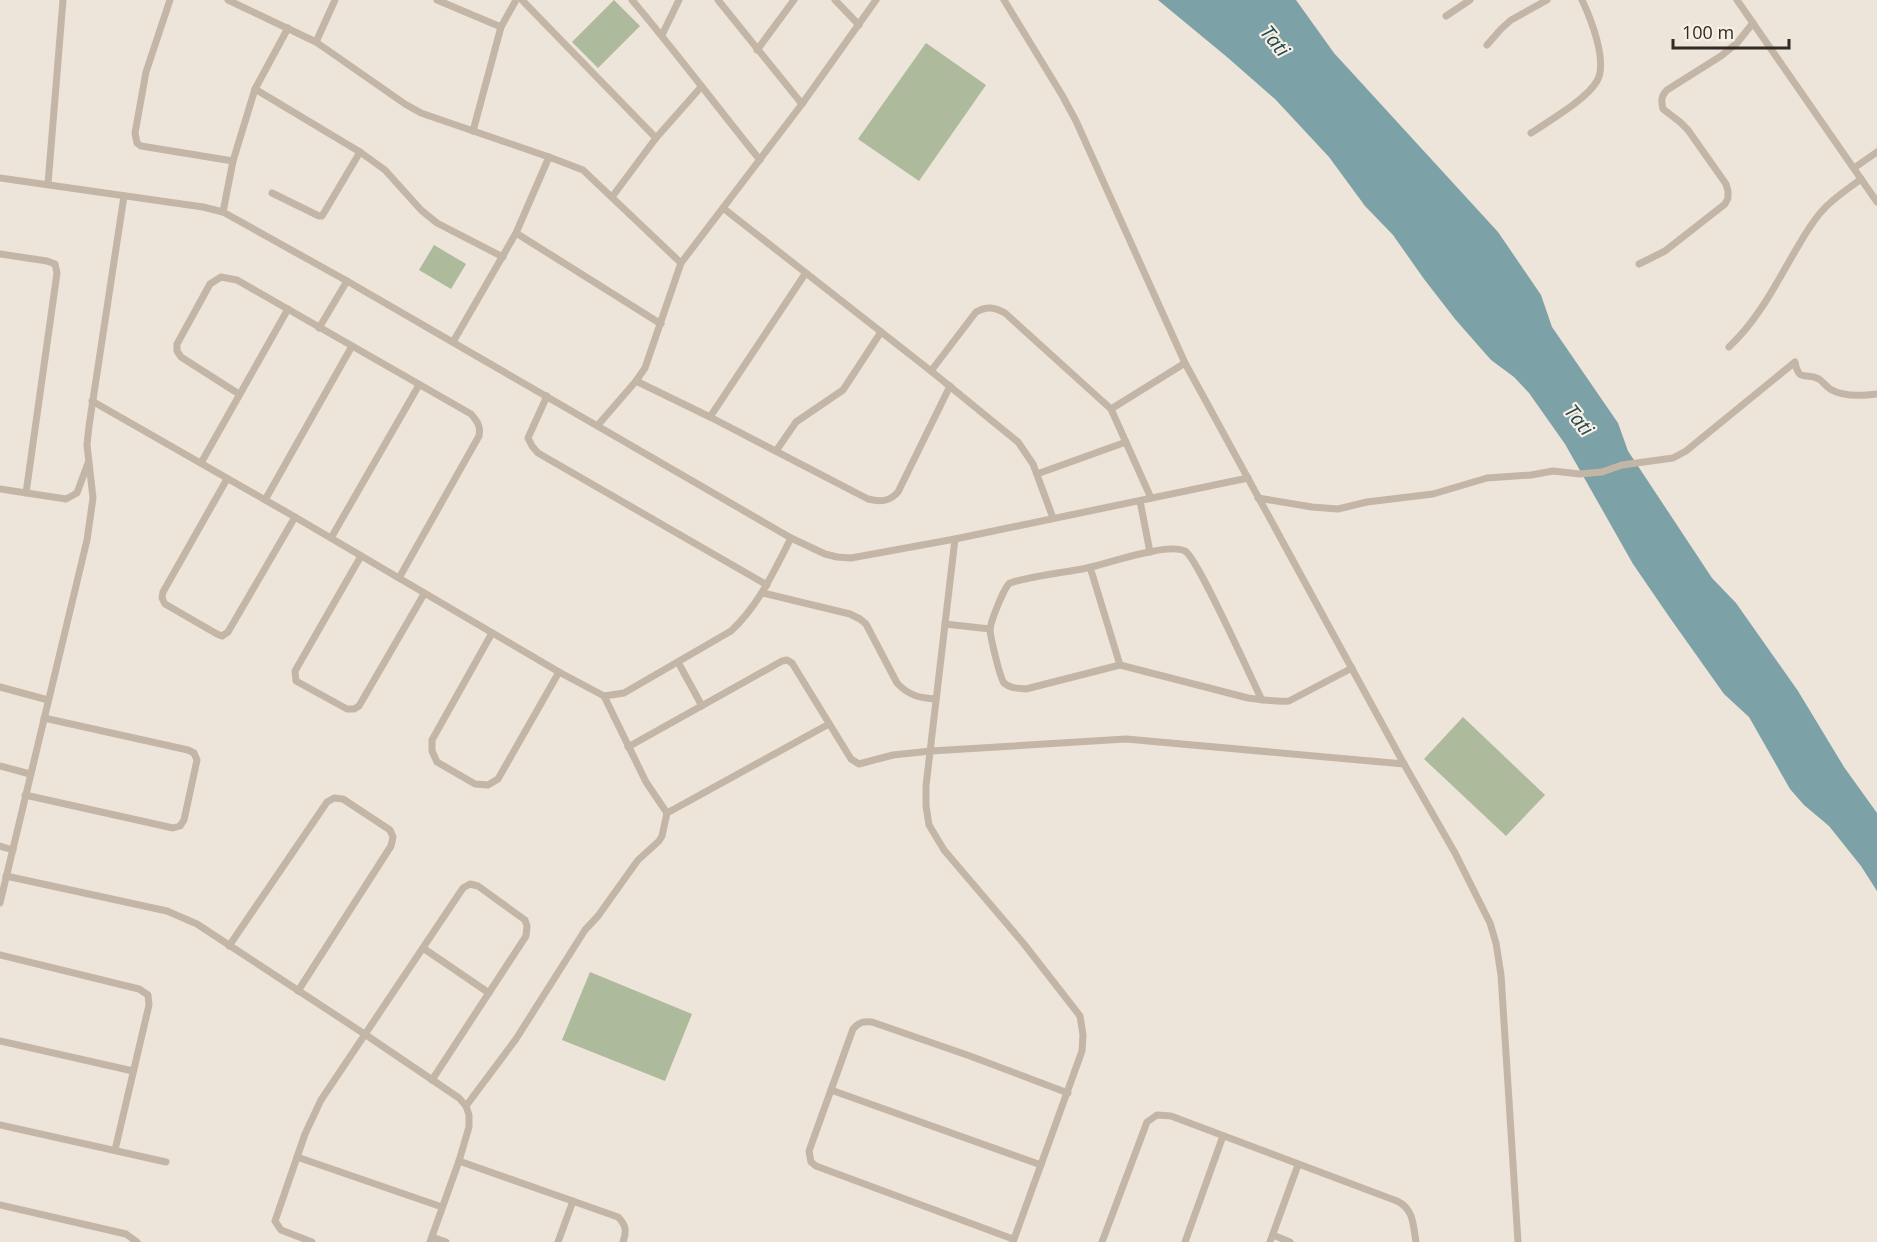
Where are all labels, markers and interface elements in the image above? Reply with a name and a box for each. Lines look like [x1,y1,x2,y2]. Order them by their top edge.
scale bar [1673,12,1788,50]
water label: Tati [1255,19,1297,63]
text: 100 m [1682,20,1734,44]
water label: Tati [1559,398,1601,442]

